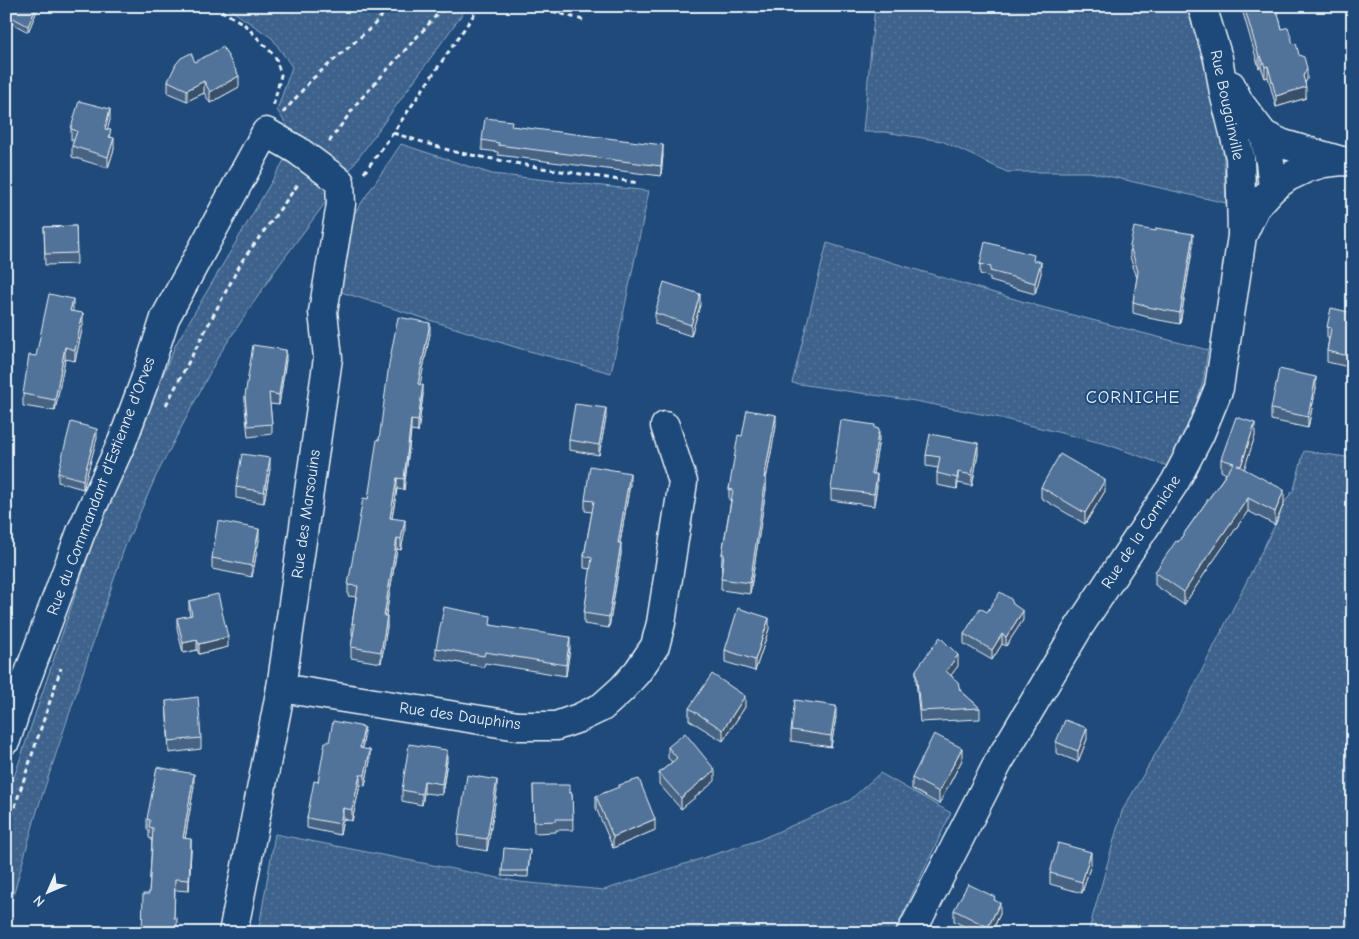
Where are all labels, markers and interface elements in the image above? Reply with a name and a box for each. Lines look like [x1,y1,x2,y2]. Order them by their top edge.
street label: Rue Bougainville [1207,48,1247,162]
street label: Rue du Commandant d'Estienne d'Orves [43,354,159,618]
district label: CORNICHE [1086,387,1180,408]
street label: Rue des Marsouins [288,448,324,580]
street label: Rue de la Corniche [1098,472,1184,592]
street label: Rue des Dauphins [398,699,522,733]
north arrow [22,866,72,916]
text: N [30,892,48,910]

